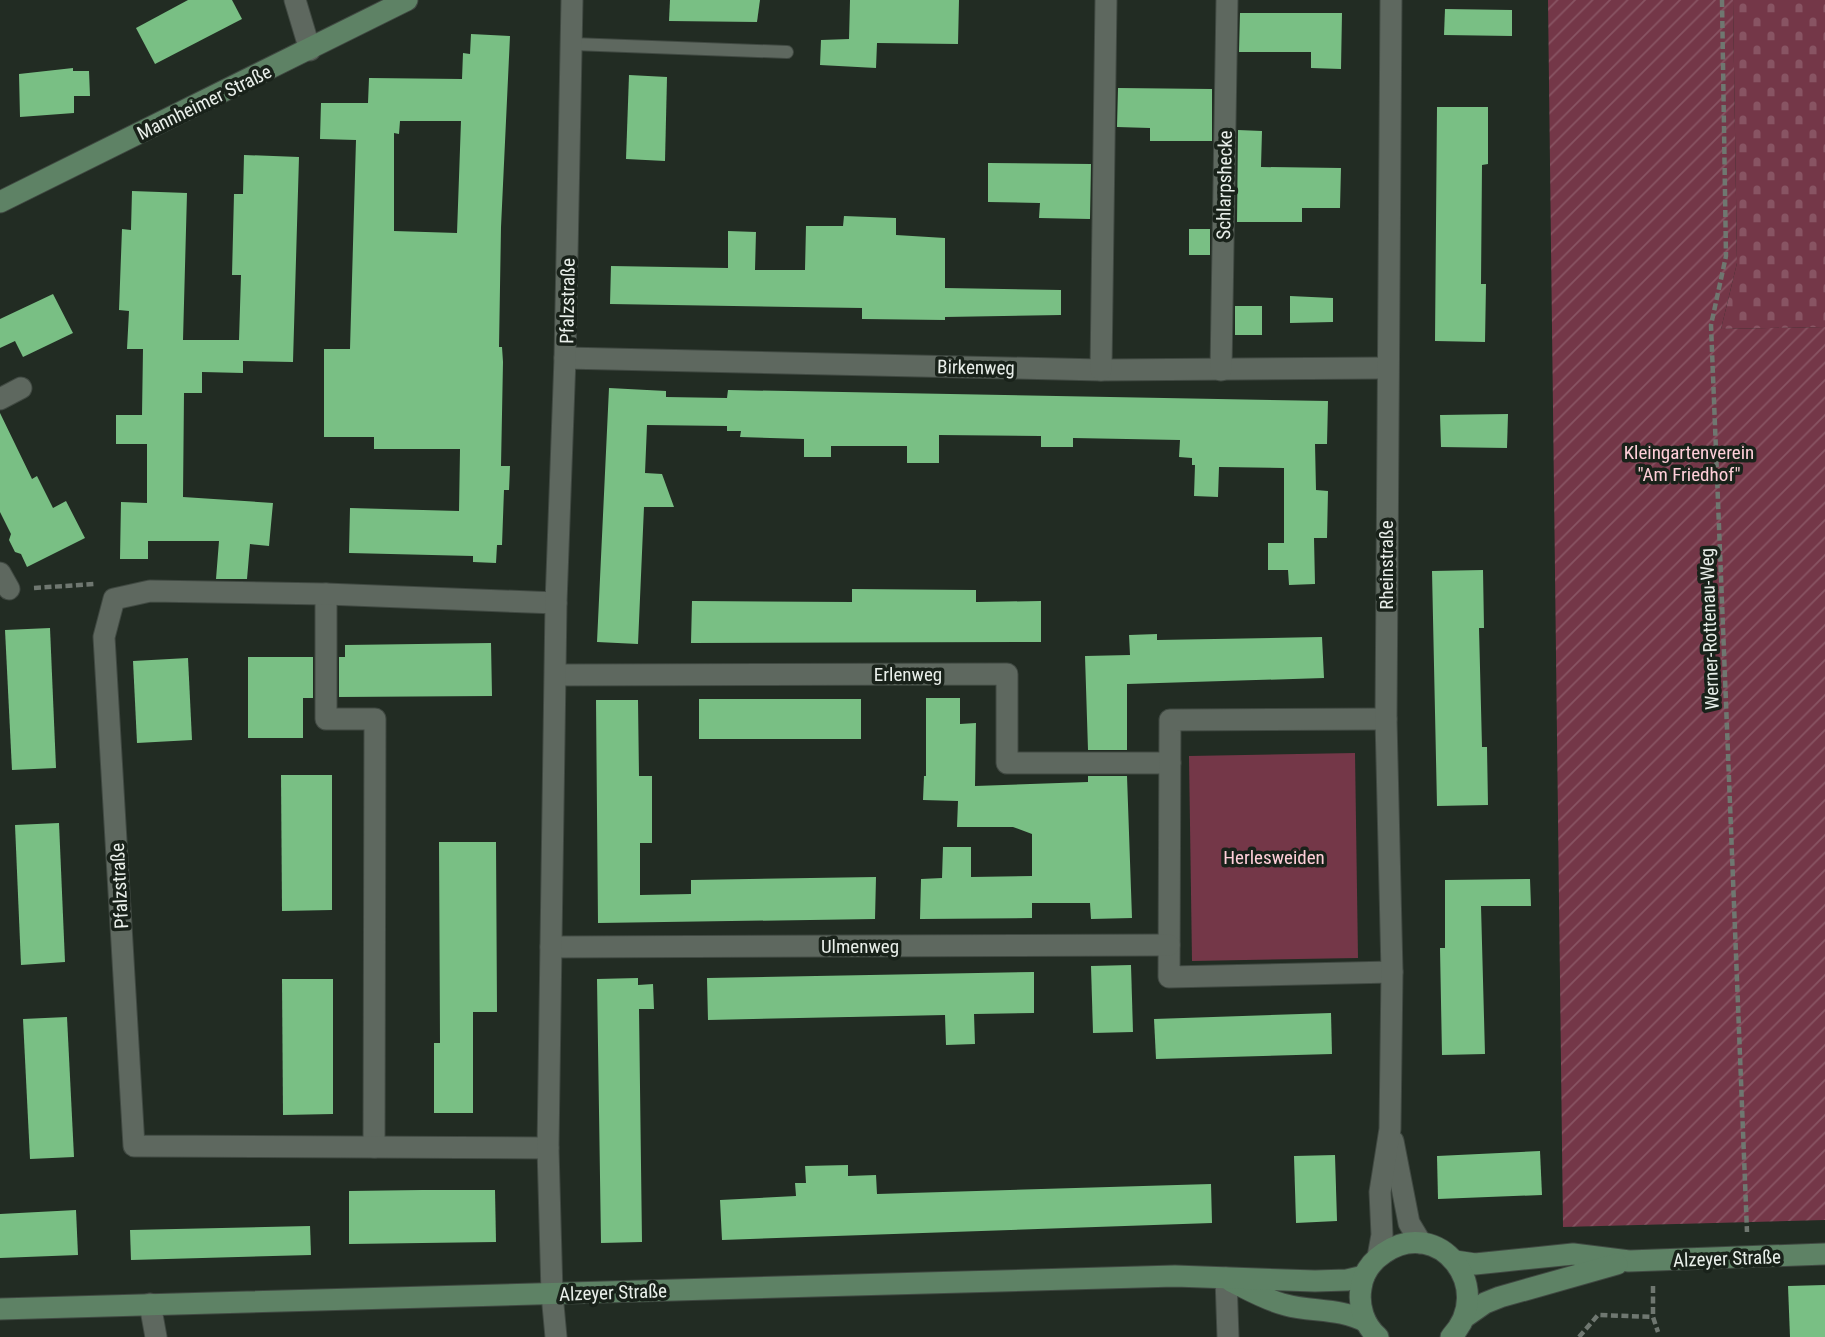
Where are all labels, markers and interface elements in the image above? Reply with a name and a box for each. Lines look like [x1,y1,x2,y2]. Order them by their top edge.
street label: Mannheimer Straße [133,60,275,145]
street label: Schlarpshecke [1212,130,1237,240]
street label: Pfalzstraße [555,258,580,344]
street label: Birkenweg [937,355,1015,380]
park label: Kleingartenverein "Am Friedhof" [1624,441,1754,486]
street label: Rheinstraße [1375,520,1398,610]
street label: Werner-Rottenau-Weg [1695,548,1724,710]
street label: Erlenweg [874,663,942,686]
street label: Pfalzstraße [106,842,133,930]
park label: Herlesweiden [1223,846,1325,869]
street label: Ulmenweg [821,935,899,958]
street label: Alzeyer Straße [1673,1245,1781,1272]
street label: Alzeyer Straße [559,1279,667,1306]

